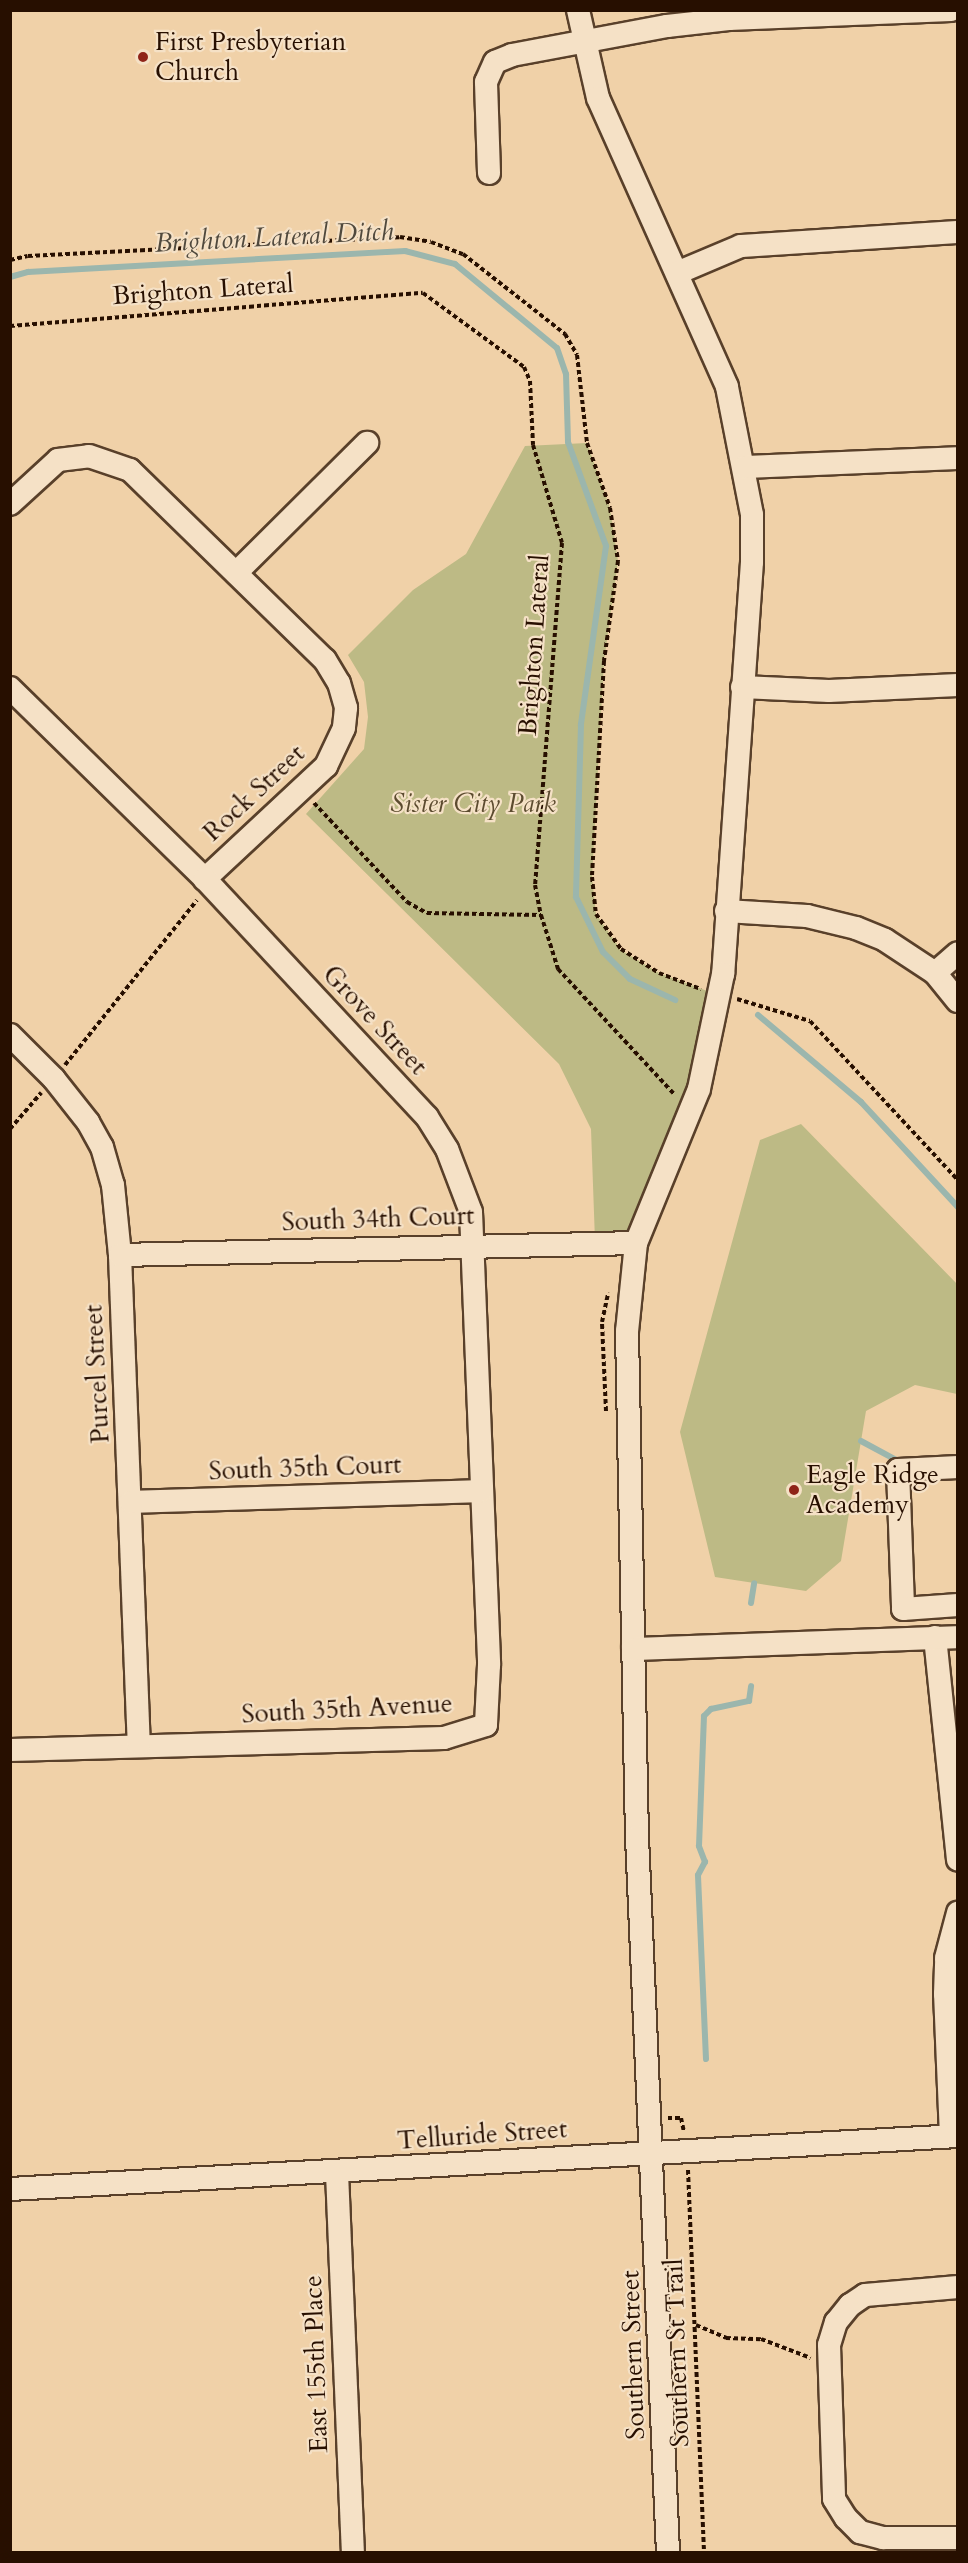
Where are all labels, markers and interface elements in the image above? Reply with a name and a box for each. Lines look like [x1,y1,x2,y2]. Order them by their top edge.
place label: First Presbyterian Church [155,26,346,88]
marker: First Presbyterian Church [136,50,150,64]
water label: Brighton Lateral Ditch [154,215,394,259]
street label: Brighton Lateral [111,268,295,312]
street label: Brighton Lateral [512,553,556,737]
street label: Rock Street [197,738,311,848]
park label: Sister City Park [390,788,556,820]
street label: Grove Street [316,959,434,1081]
street label: South 34th Court [281,1200,475,1238]
street label: Purcel Street [78,1304,116,1444]
street label: South 35th Court [208,1449,402,1487]
place label: Eagle Ridge Academy [806,1459,939,1520]
marker: Eagle Ridge Academy [787,1483,801,1497]
street label: South 35th Avenue [241,1688,453,1730]
street label: Telluride Street [396,2113,568,2157]
street label: Southern St Trail [658,2258,696,2448]
street label: Southern Street [614,2270,652,2440]
street label: East 155th Place [297,2275,335,2453]

